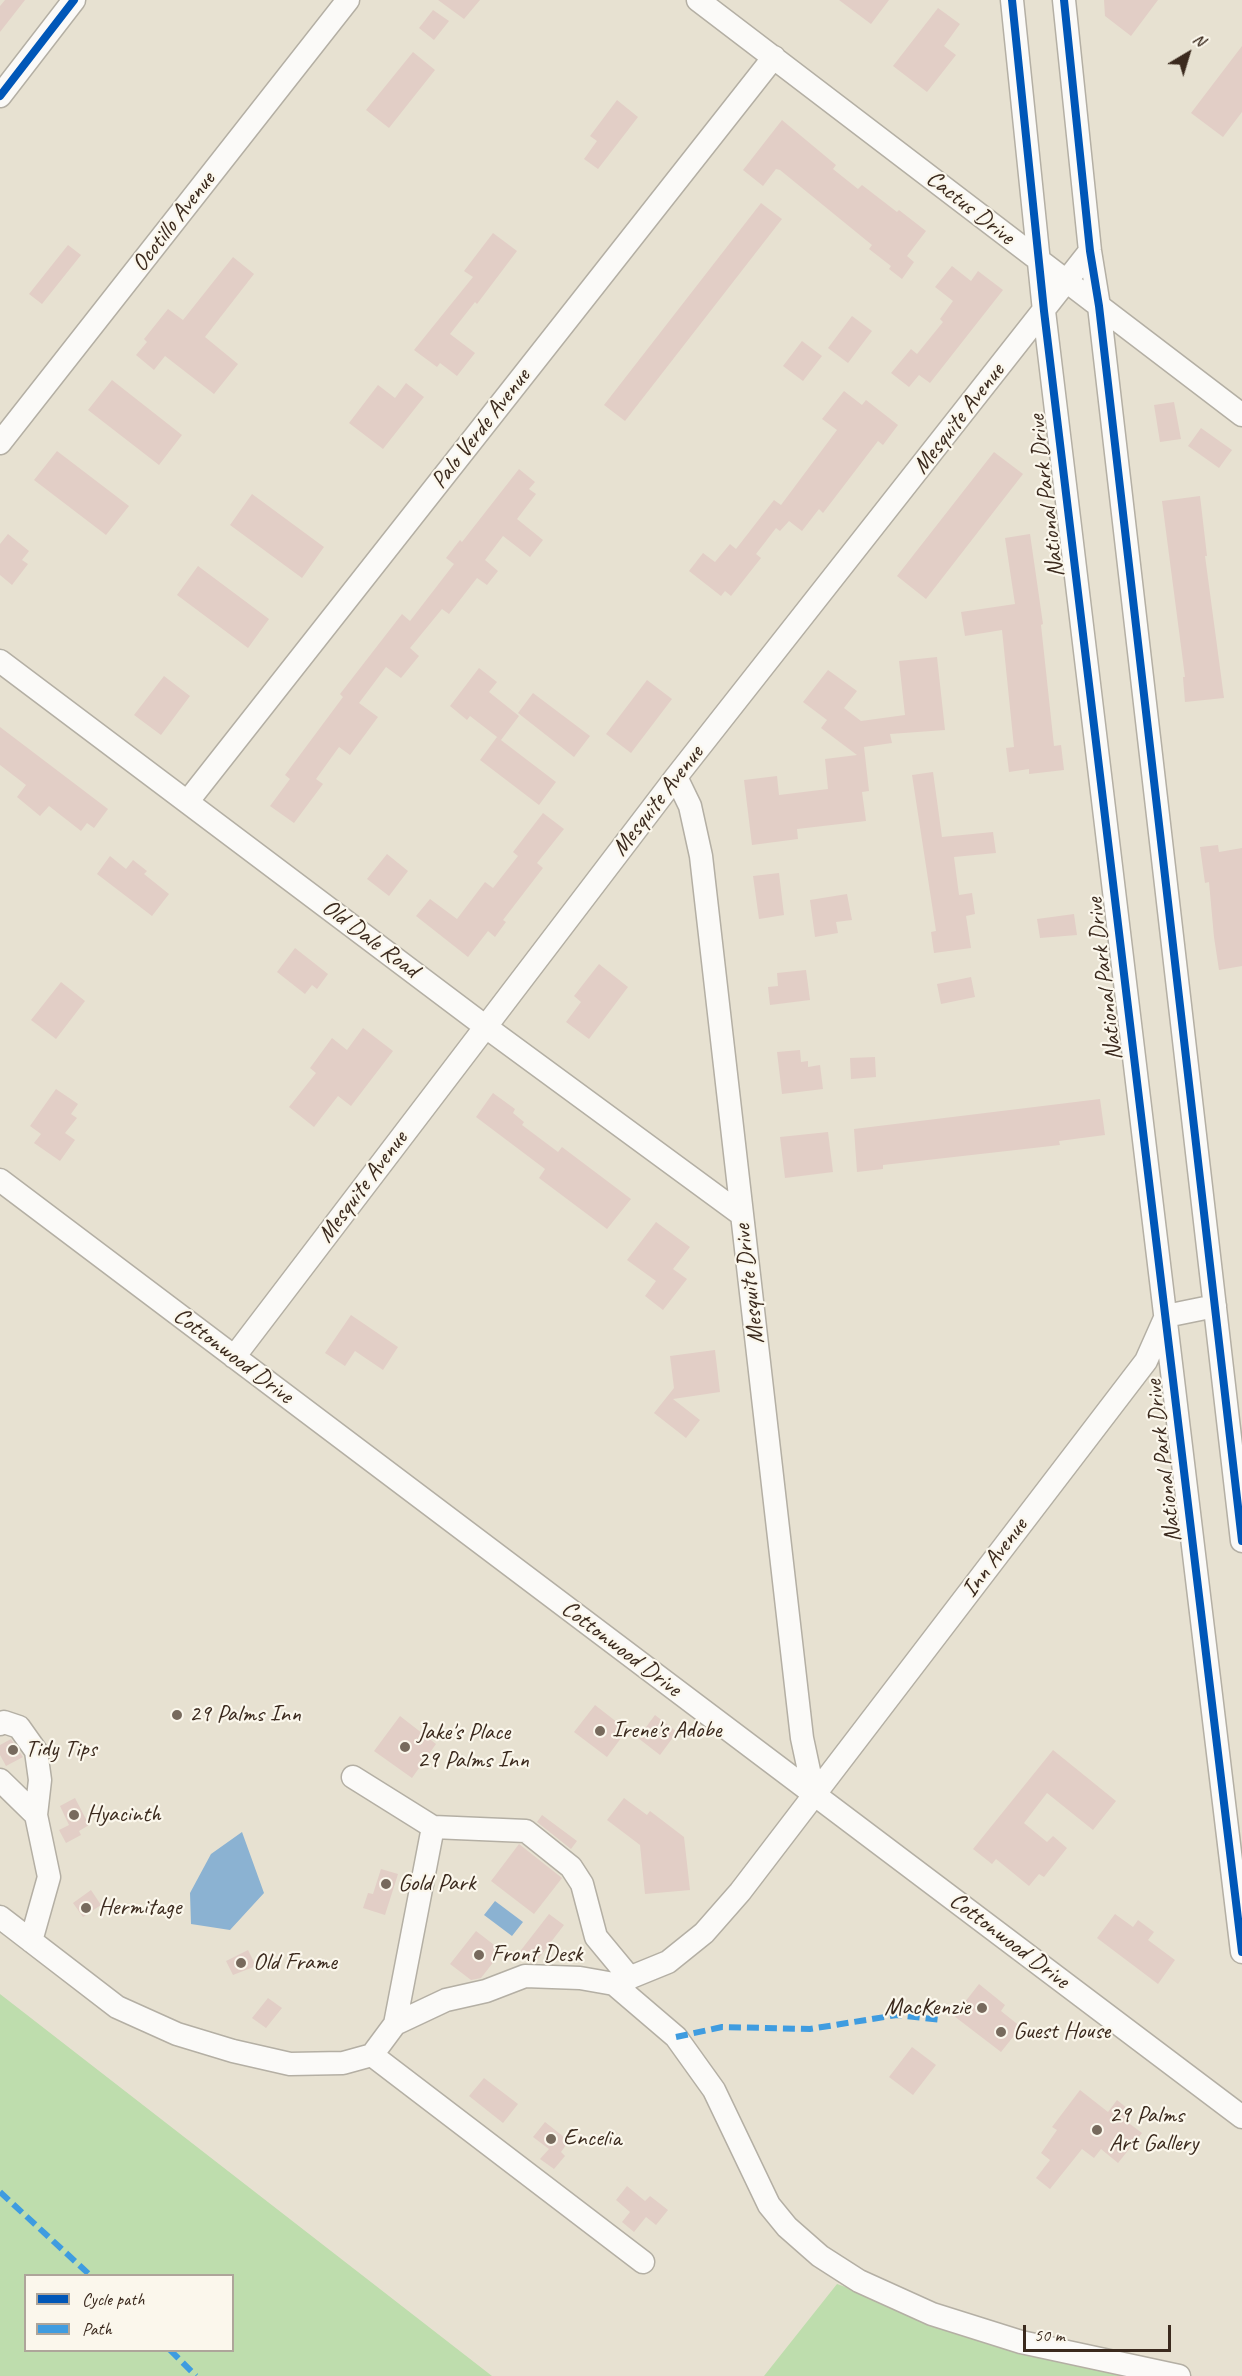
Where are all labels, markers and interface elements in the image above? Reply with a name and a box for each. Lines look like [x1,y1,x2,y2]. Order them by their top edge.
north arrow [1158,24,1218,84]
text: N [1189,29,1209,51]
street label: Cactus Drive [920,165,1020,251]
street label: Ocotillo Avenue [126,166,222,278]
street label: Mesquite Avenue [907,358,1011,480]
street label: Palo Verde Avenue [425,363,537,495]
street label: National Park Drive [1023,413,1071,579]
street label: Mesquite Avenue [606,740,710,862]
street label: Old Dale Road [316,893,424,985]
street label: National Park Drive [1081,896,1129,1062]
street label: Mesquite Avenue [312,1125,414,1249]
street label: Mesquite Drive [728,1223,772,1345]
street label: Cottonwood Drive [167,1302,299,1410]
street label: National Park Drive [1140,1378,1188,1544]
street label: Inn Avenue [956,1513,1034,1603]
street label: Cottonwood Drive [555,1595,687,1703]
place label: 29 Palms Inn [189,1701,301,1729]
marker: 29 Palms Inn [170,1708,184,1722]
place label: Irene's Adobe [612,1717,721,1745]
place label: Jake's Place 29 Palms Inn [417,1719,529,1775]
marker: Irene's Adobe [593,1724,607,1738]
place label: Tidy Tips [25,1736,97,1764]
marker: Jake's Place 29 Palms Inn [398,1740,412,1754]
marker: Tidy Tips [6,1743,20,1757]
place label: Hyacinth [86,1801,161,1829]
marker: Hyacinth [67,1808,81,1822]
place label: Gold Park [398,1870,476,1898]
marker: Gold Park [379,1877,393,1891]
street label: Cottonwood Drive [943,1887,1075,1995]
place label: Hermitage [98,1894,181,1922]
marker: Hermitage [79,1901,93,1915]
place label: Front Desk [491,1941,582,1969]
marker: Front Desk [472,1948,486,1962]
place label: Old Frame [253,1949,337,1977]
marker: Old Frame [234,1956,248,1970]
place label: MacKenzie [884,1994,970,2022]
marker: MacKenzie [975,2001,989,2015]
place label: Guest House [1013,2018,1110,2046]
marker: Guest House [994,2025,1008,2039]
place label: 29 Palms Art Gallery [1109,2102,1198,2158]
marker: 29 Palms Art Gallery [1090,2123,1104,2137]
place label: Encelia [563,2125,621,2153]
marker: Encelia [544,2132,558,2146]
legend [24,2274,234,2352]
text: Cycle path [82,2288,144,2310]
scale bar [1026,2313,1174,2351]
text: Path [82,2318,112,2340]
text: 50 m [1034,2324,1065,2346]

